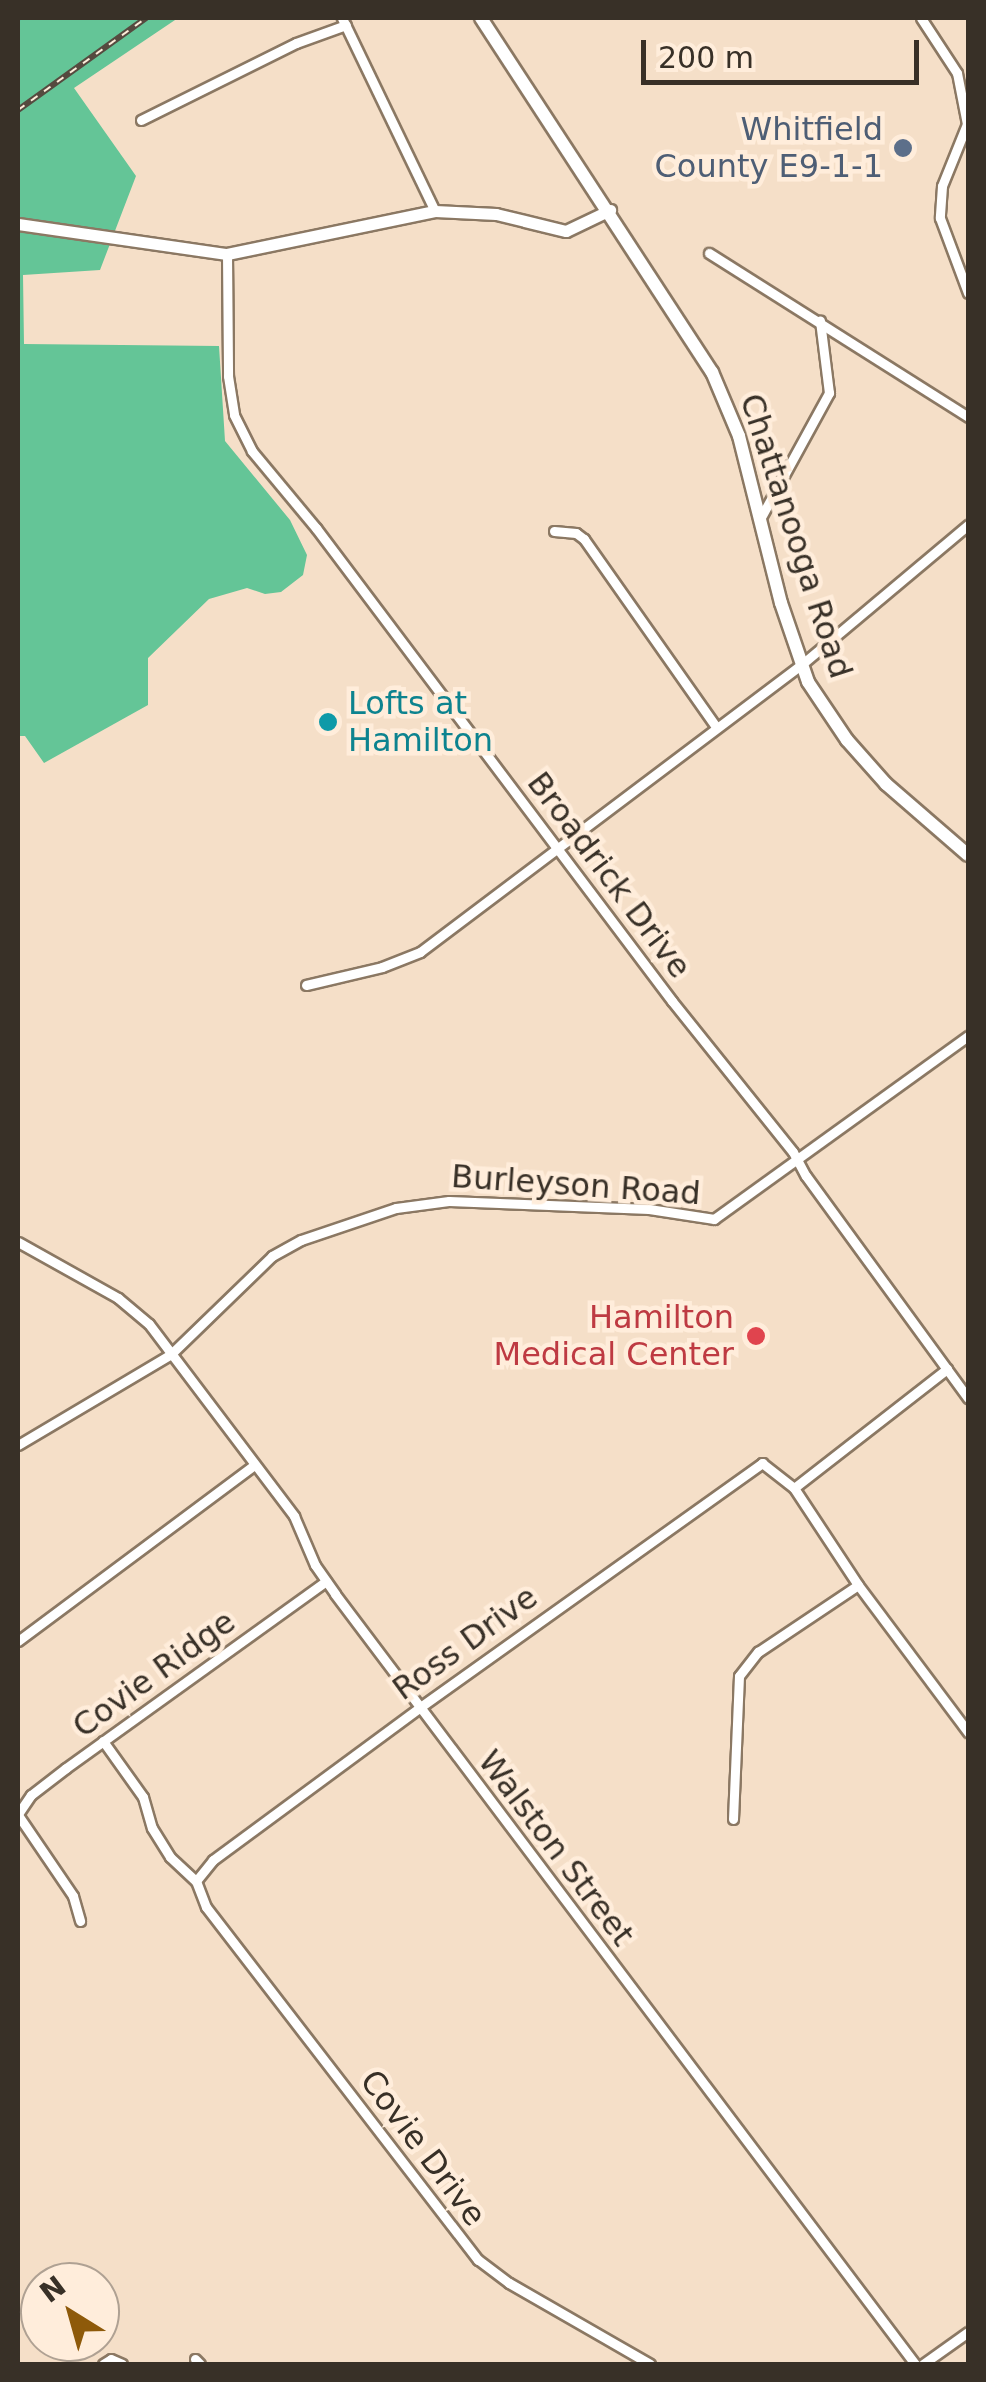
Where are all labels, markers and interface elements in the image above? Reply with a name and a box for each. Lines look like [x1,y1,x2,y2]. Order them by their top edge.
scale bar [646,20,924,82]
text: 200 m [658,40,754,75]
place label: Whitfield County E9-1-1 [654,111,883,186]
marker: Whitfield County E9-1-1 [892,137,914,159]
street label: Chattanooga Road [732,389,860,683]
place label: Lofts at Hamilton [348,685,493,760]
marker: Lofts at Hamilton [317,711,339,733]
street label: Broadrick Drive [519,765,699,985]
street label: Burleyson Road [450,1157,702,1213]
place label: Hamilton Medical Center [494,1299,734,1374]
marker: Hamilton Medical Center [743,1323,769,1349]
street label: Ross Drive [385,1578,545,1708]
street label: Covie Ridge [65,1602,243,1746]
street label: Walston Street [470,1743,642,1953]
street label: Covie Drive [352,2063,494,2233]
north arrow [20,2262,120,2362]
text: N [34,2269,72,2309]

